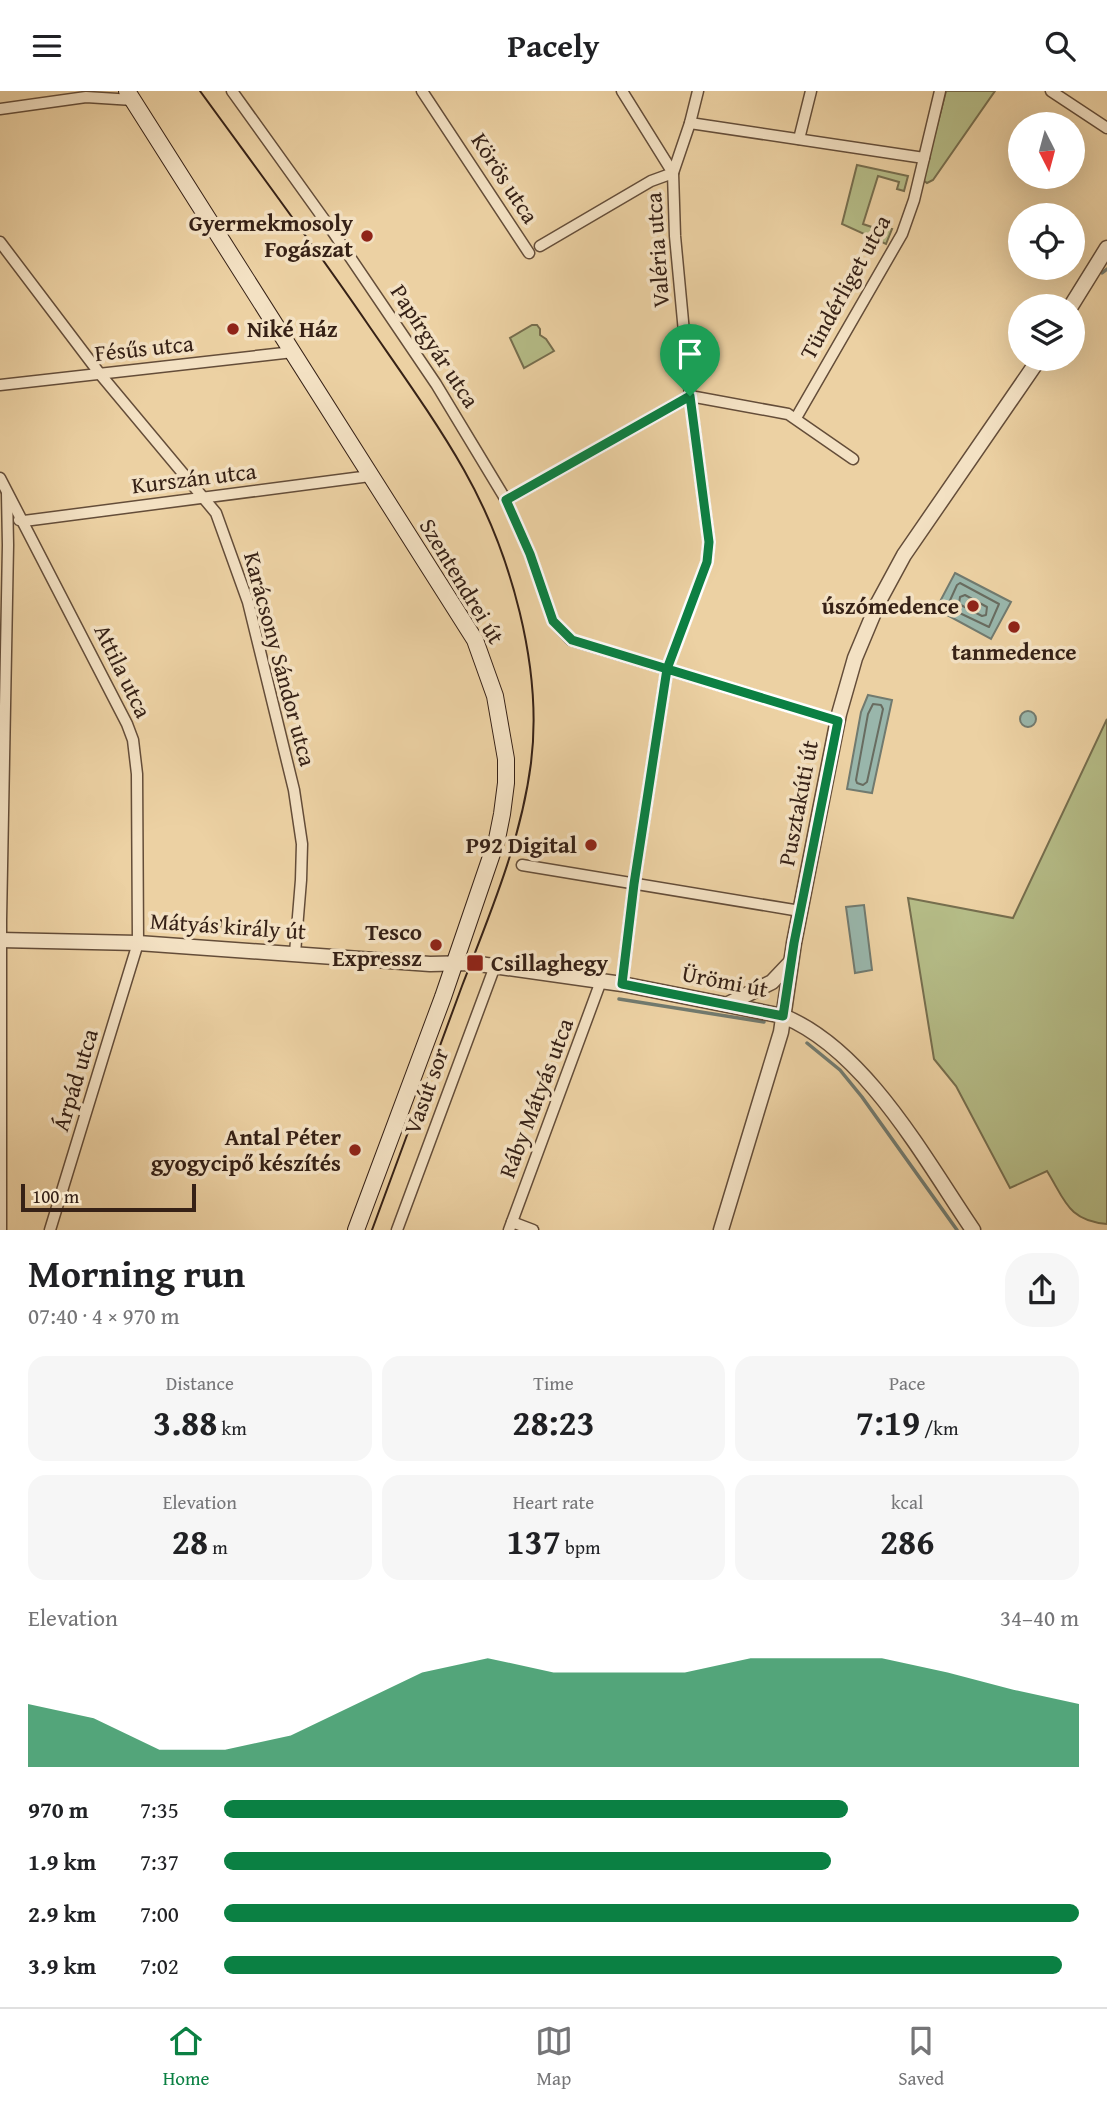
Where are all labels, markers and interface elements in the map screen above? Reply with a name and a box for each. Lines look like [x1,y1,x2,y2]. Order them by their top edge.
text: Pacely [508,22,599,69]
icon: menu [28,27,66,65]
icon: search [1041,27,1079,65]
north arrow [1008,112,1085,189]
map controls [1008,112,1085,371]
street label: Körös utca [464,126,547,230]
street label: Valéria utca [636,191,677,309]
button: locate [1008,203,1085,280]
place label: Gyermekmosoly Fogászat [189,206,353,265]
street label: Tündérliget utca [791,208,898,365]
marker: Gyermekmosoly Fogászat [359,228,375,244]
street label: Papírgyár utca [383,277,488,414]
button: layers [1008,294,1085,371]
place label: Niké Ház [247,312,338,345]
marker: Niké Ház [225,321,241,337]
pin [660,324,720,396]
street label: Fésűs utca [93,326,195,369]
icon: arrive [671,335,709,373]
street label: Kurszán utca [130,453,258,502]
street label: Szentendrei út [412,512,513,650]
street label: Karácsony Sándor utca [236,548,325,770]
place label: úszómedence [822,589,959,622]
marker: úszómedence [965,598,981,614]
street label: Attila utca [87,618,160,723]
marker: tanmedence [1006,619,1022,635]
place label: tanmedence [951,635,1077,668]
street label: Pusztakúti út [769,737,826,869]
place label: P92 Digital [466,828,577,861]
marker: P92 Digital [583,837,599,853]
street label: Mátyás király út [149,904,307,947]
place label: Tesco Expressz [332,915,422,974]
marker: Tesco Expressz [428,937,444,953]
place label: Csillaghegy [491,946,608,979]
marker: Csillaghegy [465,953,485,973]
street label: Ürömi út [679,956,771,1005]
street label: Ráby Mátyás utca [490,1013,581,1182]
street label: Árpád utca [43,1024,106,1135]
street label: Vasút sor [395,1043,457,1139]
place label: Antal Péter gyogycipő készítés [151,1120,341,1179]
marker: Antal Péter gyogycipő készítés [347,1142,363,1158]
scale bar [21,1181,196,1213]
text: 100 m [32,1182,79,1210]
text: Morning run [28,1245,245,1301]
button: share [1005,1253,1079,1327]
text: 07:40 · 4 × 970 m [28,1299,180,1332]
text: Distance [166,1369,234,1397]
text: Time [533,1369,574,1397]
text: Pace [889,1369,925,1397]
text: 3.88 [153,1397,217,1448]
text: 28:23 [512,1397,595,1448]
text: 7:19 [856,1397,920,1448]
text: km [217,1414,247,1442]
text: /km [920,1414,958,1442]
text: Elevation [163,1488,237,1516]
text: Heart rate [513,1488,594,1516]
text: kcal [891,1488,923,1516]
text: 28 [172,1516,208,1567]
text: 137 [506,1516,561,1567]
text: 286 [880,1516,934,1567]
text: m [208,1533,228,1561]
text: bpm [561,1533,601,1561]
text: Elevation [28,1601,118,1634]
text: 34–40 m [1000,1601,1079,1634]
text: 970 m [28,1793,89,1826]
text: 7:35 [140,1793,179,1826]
text: 1.9 km [28,1845,96,1878]
text: 7:37 [140,1845,179,1878]
text: 2.9 km [28,1897,96,1930]
text: 7:00 [140,1897,179,1930]
text: 3.9 km [28,1949,96,1982]
text: 7:02 [140,1949,179,1982]
tab: Home [163,2022,209,2092]
tab: Map [535,2022,573,2092]
tab: Saved [898,2022,944,2092]

